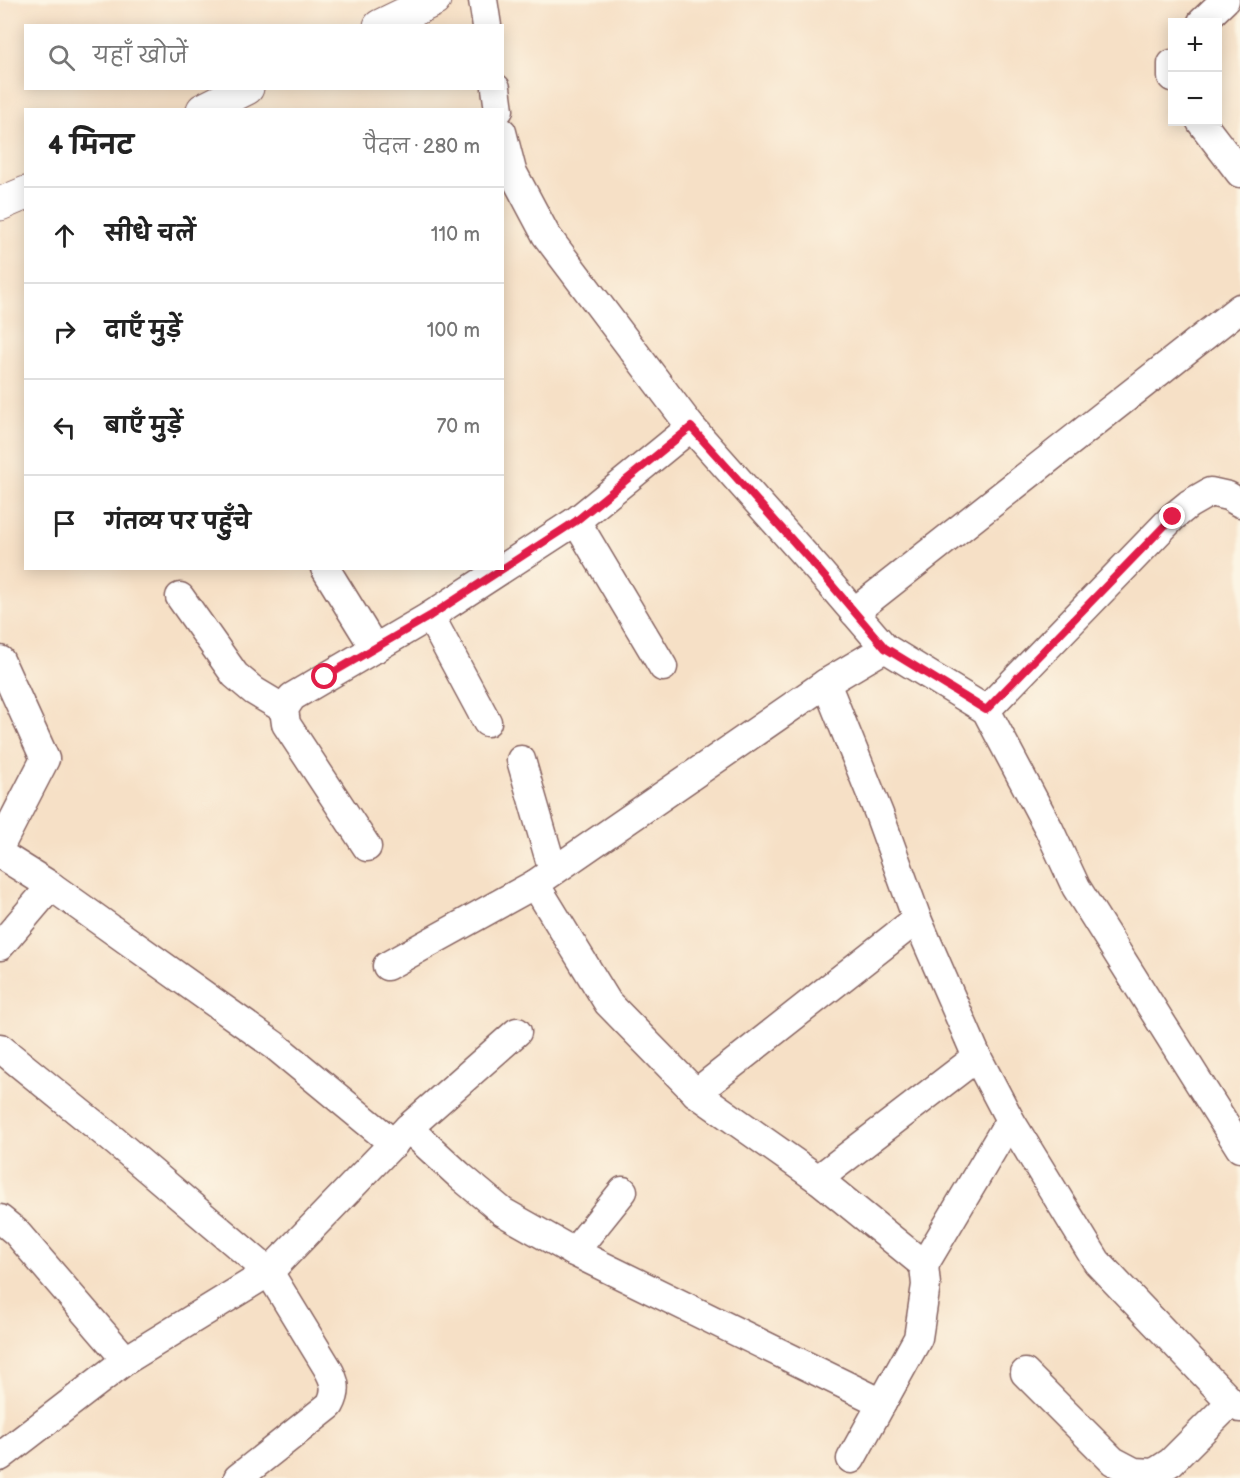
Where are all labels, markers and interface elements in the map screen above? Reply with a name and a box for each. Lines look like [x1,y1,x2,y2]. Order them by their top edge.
map controls [1168,18,1222,126]
button: + [1168,18,1222,72]
search box [24,24,504,90]
icon: search [45,41,78,74]
text: यहाँ खोजें [93,43,188,70]
button: − [1168,72,1222,126]
text: 4 मिनट [48,131,133,162]
text: पैदल · 280 m [364,135,480,159]
icon: ahead [48,219,81,252]
text: सीधे चलें [105,221,195,248]
text: 110 m [431,223,480,247]
icon: right [48,315,81,348]
text: दाएँ मुड़ें [105,317,182,344]
text: 100 m [427,319,480,343]
icon: left [48,411,81,444]
text: बाएँ मुड़ें [105,413,183,440]
text: 70 m [436,415,480,439]
route end [1159,503,1185,529]
icon: arrive [48,507,81,540]
text: गंतव्य पर पहुँचे [105,509,251,536]
route start [311,663,337,689]

